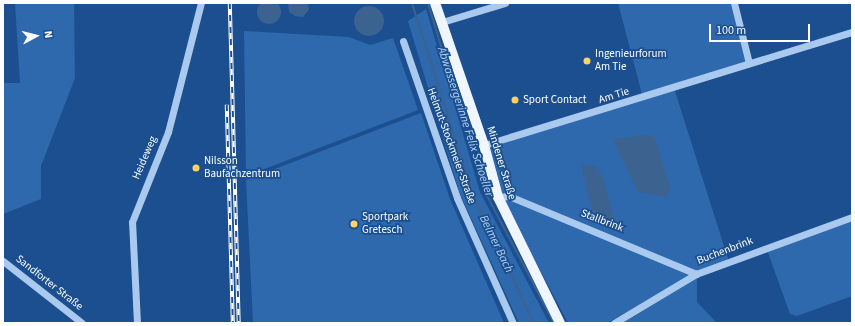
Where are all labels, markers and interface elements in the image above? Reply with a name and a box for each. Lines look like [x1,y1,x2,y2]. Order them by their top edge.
north arrow [16,16,56,56]
scale bar [711,16,812,42]
text: 100 m [716,22,746,39]
text: N [41,30,56,39]
water label: Abwassergerinne Felix Schoeller [434,45,496,199]
place label: Ingenieurforum Am Tie [595,48,667,74]
marker: Ingenieurforum Am Tie [582,56,592,66]
street label: Am Tie [597,85,631,107]
street label: Helmut-Stockmeier-Straße [424,86,478,206]
place label: Sport Contact [523,93,587,107]
marker: Sport Contact [510,95,520,105]
street label: Mindener Straße [484,125,518,201]
street label: Heideweg [130,134,160,182]
place label: Nilsson Baufachzentrum [204,155,280,181]
marker: Nilsson Baufachzentrum [191,163,201,173]
street label: Stallbrink [579,207,625,235]
place label: Sportpark Gretesch [362,211,408,237]
water label: Belmer Bach [476,213,516,275]
marker: Sportpark Gretesch [349,219,359,229]
street label: Buchenbrink [695,234,755,268]
street label: Sandforter Straße [13,253,85,313]

